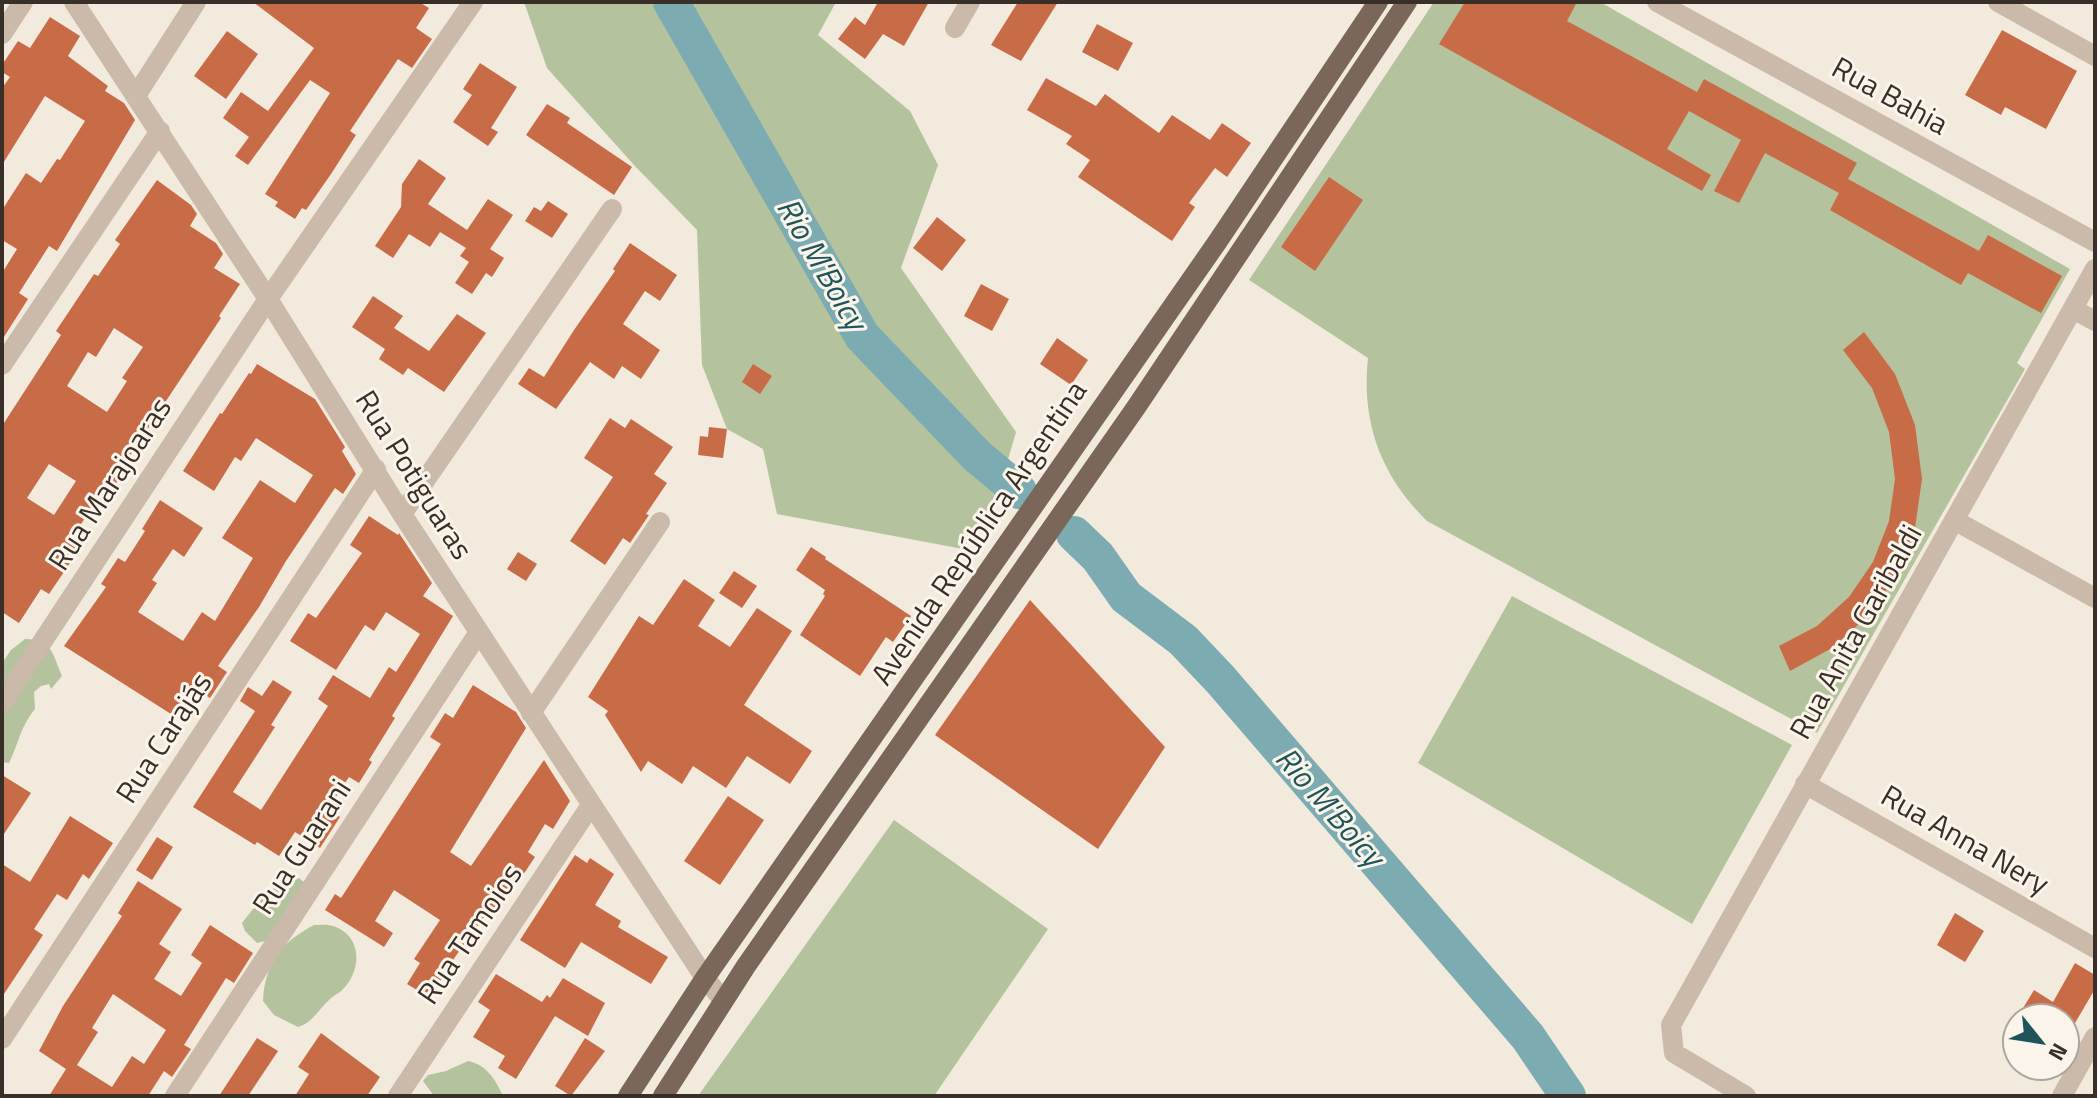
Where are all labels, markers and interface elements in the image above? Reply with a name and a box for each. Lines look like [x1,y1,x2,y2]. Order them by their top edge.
street label: Rua Bahia [1824,44,1957,146]
water label: Rio M'Boicy [766,188,882,342]
street label: Avenida República Argentina [859,371,1098,694]
street label: Rua Potiguaras [344,381,485,568]
street label: Rua Marajoaras [36,388,182,579]
street label: Rua Anita Garibaldi [1777,516,1933,747]
street label: Rua Carajás [103,663,223,812]
water label: Rio M'Boicy [1265,736,1399,880]
street label: Rua Guarani [240,770,362,923]
street label: Rua Anna Nery [1873,772,2058,906]
street label: Rua Tamoios [405,854,533,1013]
north arrow [2001,1002,2081,1082]
text: N [2040,1037,2077,1067]

